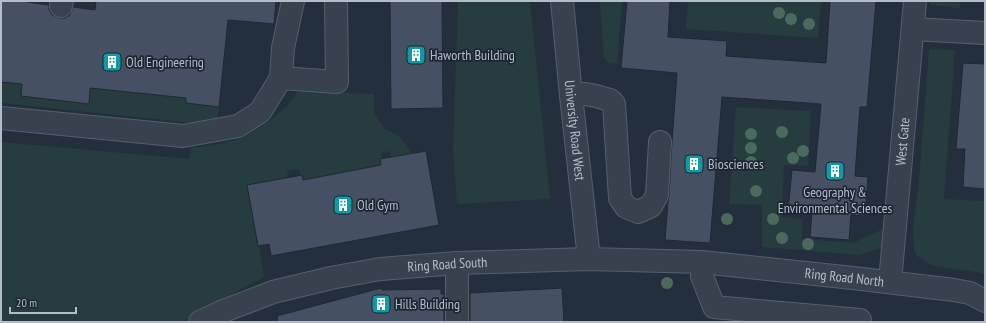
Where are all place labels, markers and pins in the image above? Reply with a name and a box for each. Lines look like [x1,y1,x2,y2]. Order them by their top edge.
building icon: Haworth Building [405,44,427,66]
place label: Haworth Building [430,46,515,64]
building icon: Old Engineering [101,51,123,73]
place label: Old Engineering [126,53,204,71]
building icon: Biosciences [683,153,705,175]
place label: Biosciences [708,155,764,173]
building icon: Geography & Environmental Sciences [824,160,846,182]
place label: Geography & Environmental Sciences [778,183,893,217]
building icon: Old Gym [332,194,354,216]
place label: Old Gym [357,196,398,214]
building icon: Hills Building [370,293,392,315]
place label: Hills Building [395,295,460,313]

